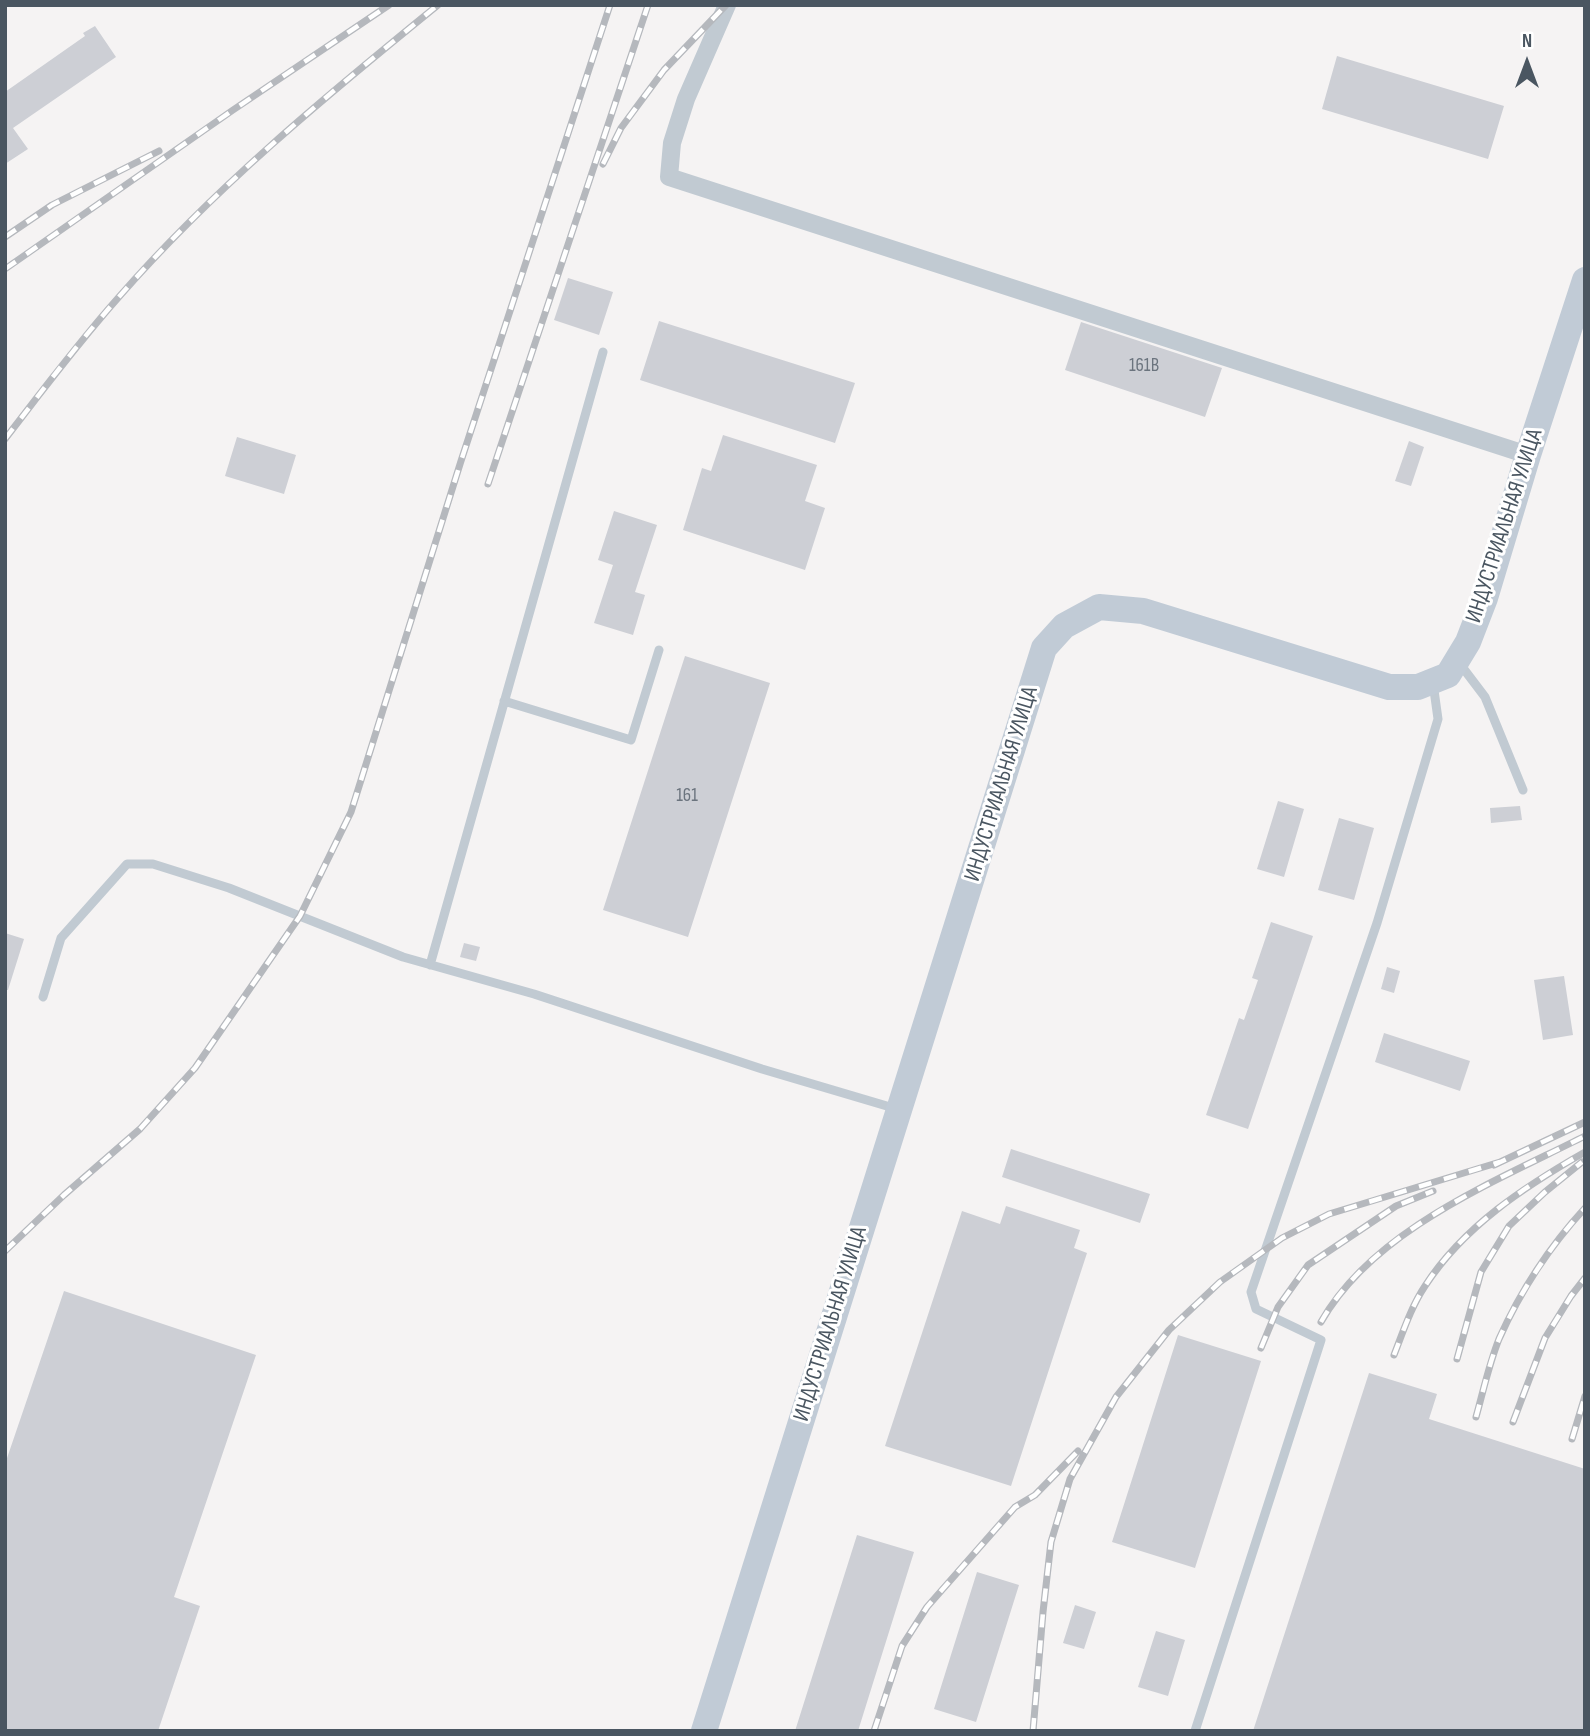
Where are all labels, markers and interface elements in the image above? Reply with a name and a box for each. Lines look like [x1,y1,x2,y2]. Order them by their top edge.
north arrow [1492,28,1562,98]
text: N [1522,30,1532,53]
house number: 161В [1129,355,1159,377]
street label: ИНДУСТРИАЛЬНАЯ УЛИЦА [1461,426,1549,626]
street label: ИНДУСТРИАЛЬНАЯ УЛИЦА [959,683,1045,885]
house number: 161 [676,785,698,807]
street label: ИНДУСТРИАЛЬНАЯ УЛИЦА [788,1223,874,1425]

